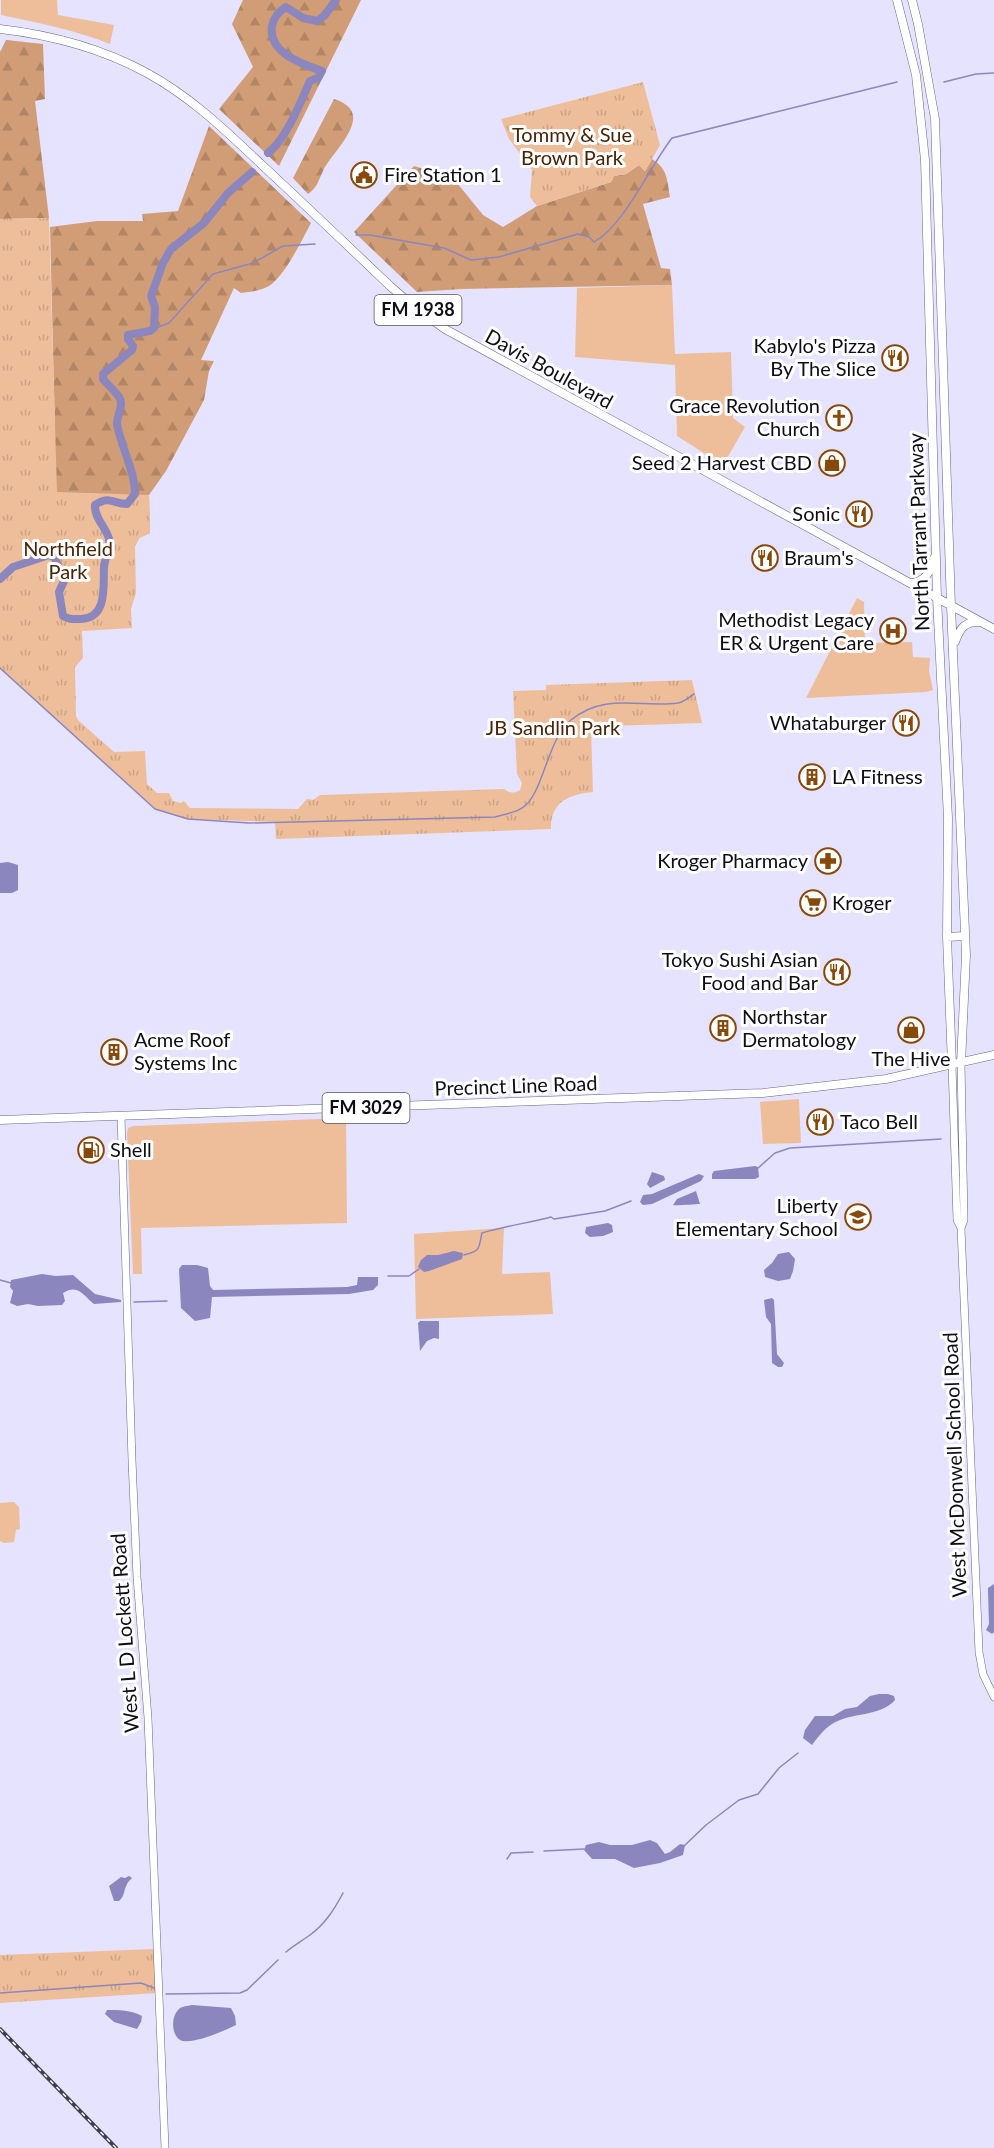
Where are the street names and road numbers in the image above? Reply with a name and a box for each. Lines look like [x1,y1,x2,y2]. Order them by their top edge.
road number: FM 1938 [374,295,462,325]
street label: Davis Boulevard [482,323,617,413]
street label: North Tarrant Parkway [903,432,933,632]
street label: Precinct Line Road [434,1070,598,1100]
road number: FM 3029 [322,1093,410,1123]
street label: West McDonwell School Road [937,1332,971,1598]
street label: West L D Lockett Road [105,1533,143,1734]

